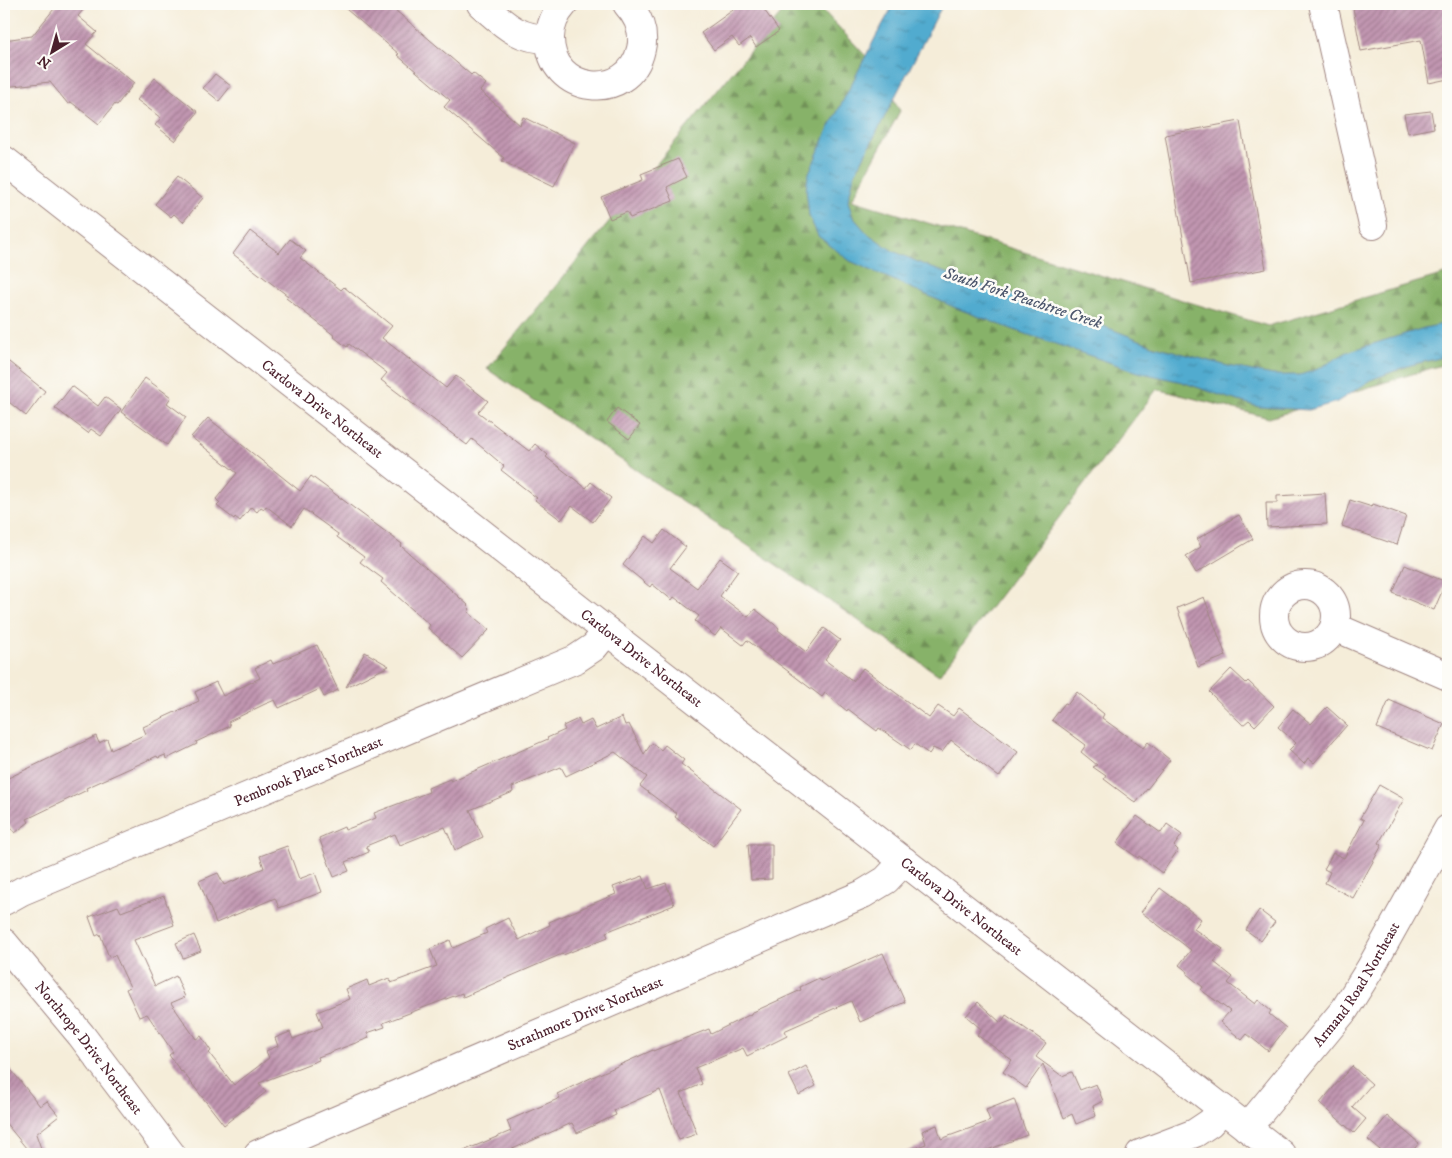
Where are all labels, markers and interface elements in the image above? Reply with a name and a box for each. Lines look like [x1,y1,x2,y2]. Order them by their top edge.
north arrow [28,28,78,78]
text: N [34,51,55,72]
water label: South Fork Peachtree Creek [941,263,1105,333]
street label: Cardova Drive Northeast [258,355,387,462]
street label: Cardova Drive Northeast [577,605,707,711]
street label: Pembrook Place Northeast [231,732,386,811]
street label: Cardova Drive Northeast [897,853,1027,960]
street label: Armand Road Northeast [1308,918,1404,1050]
street label: Strathmore Drive Northeast [504,972,666,1055]
street label: Northrope Drive Northeast [31,978,147,1118]

